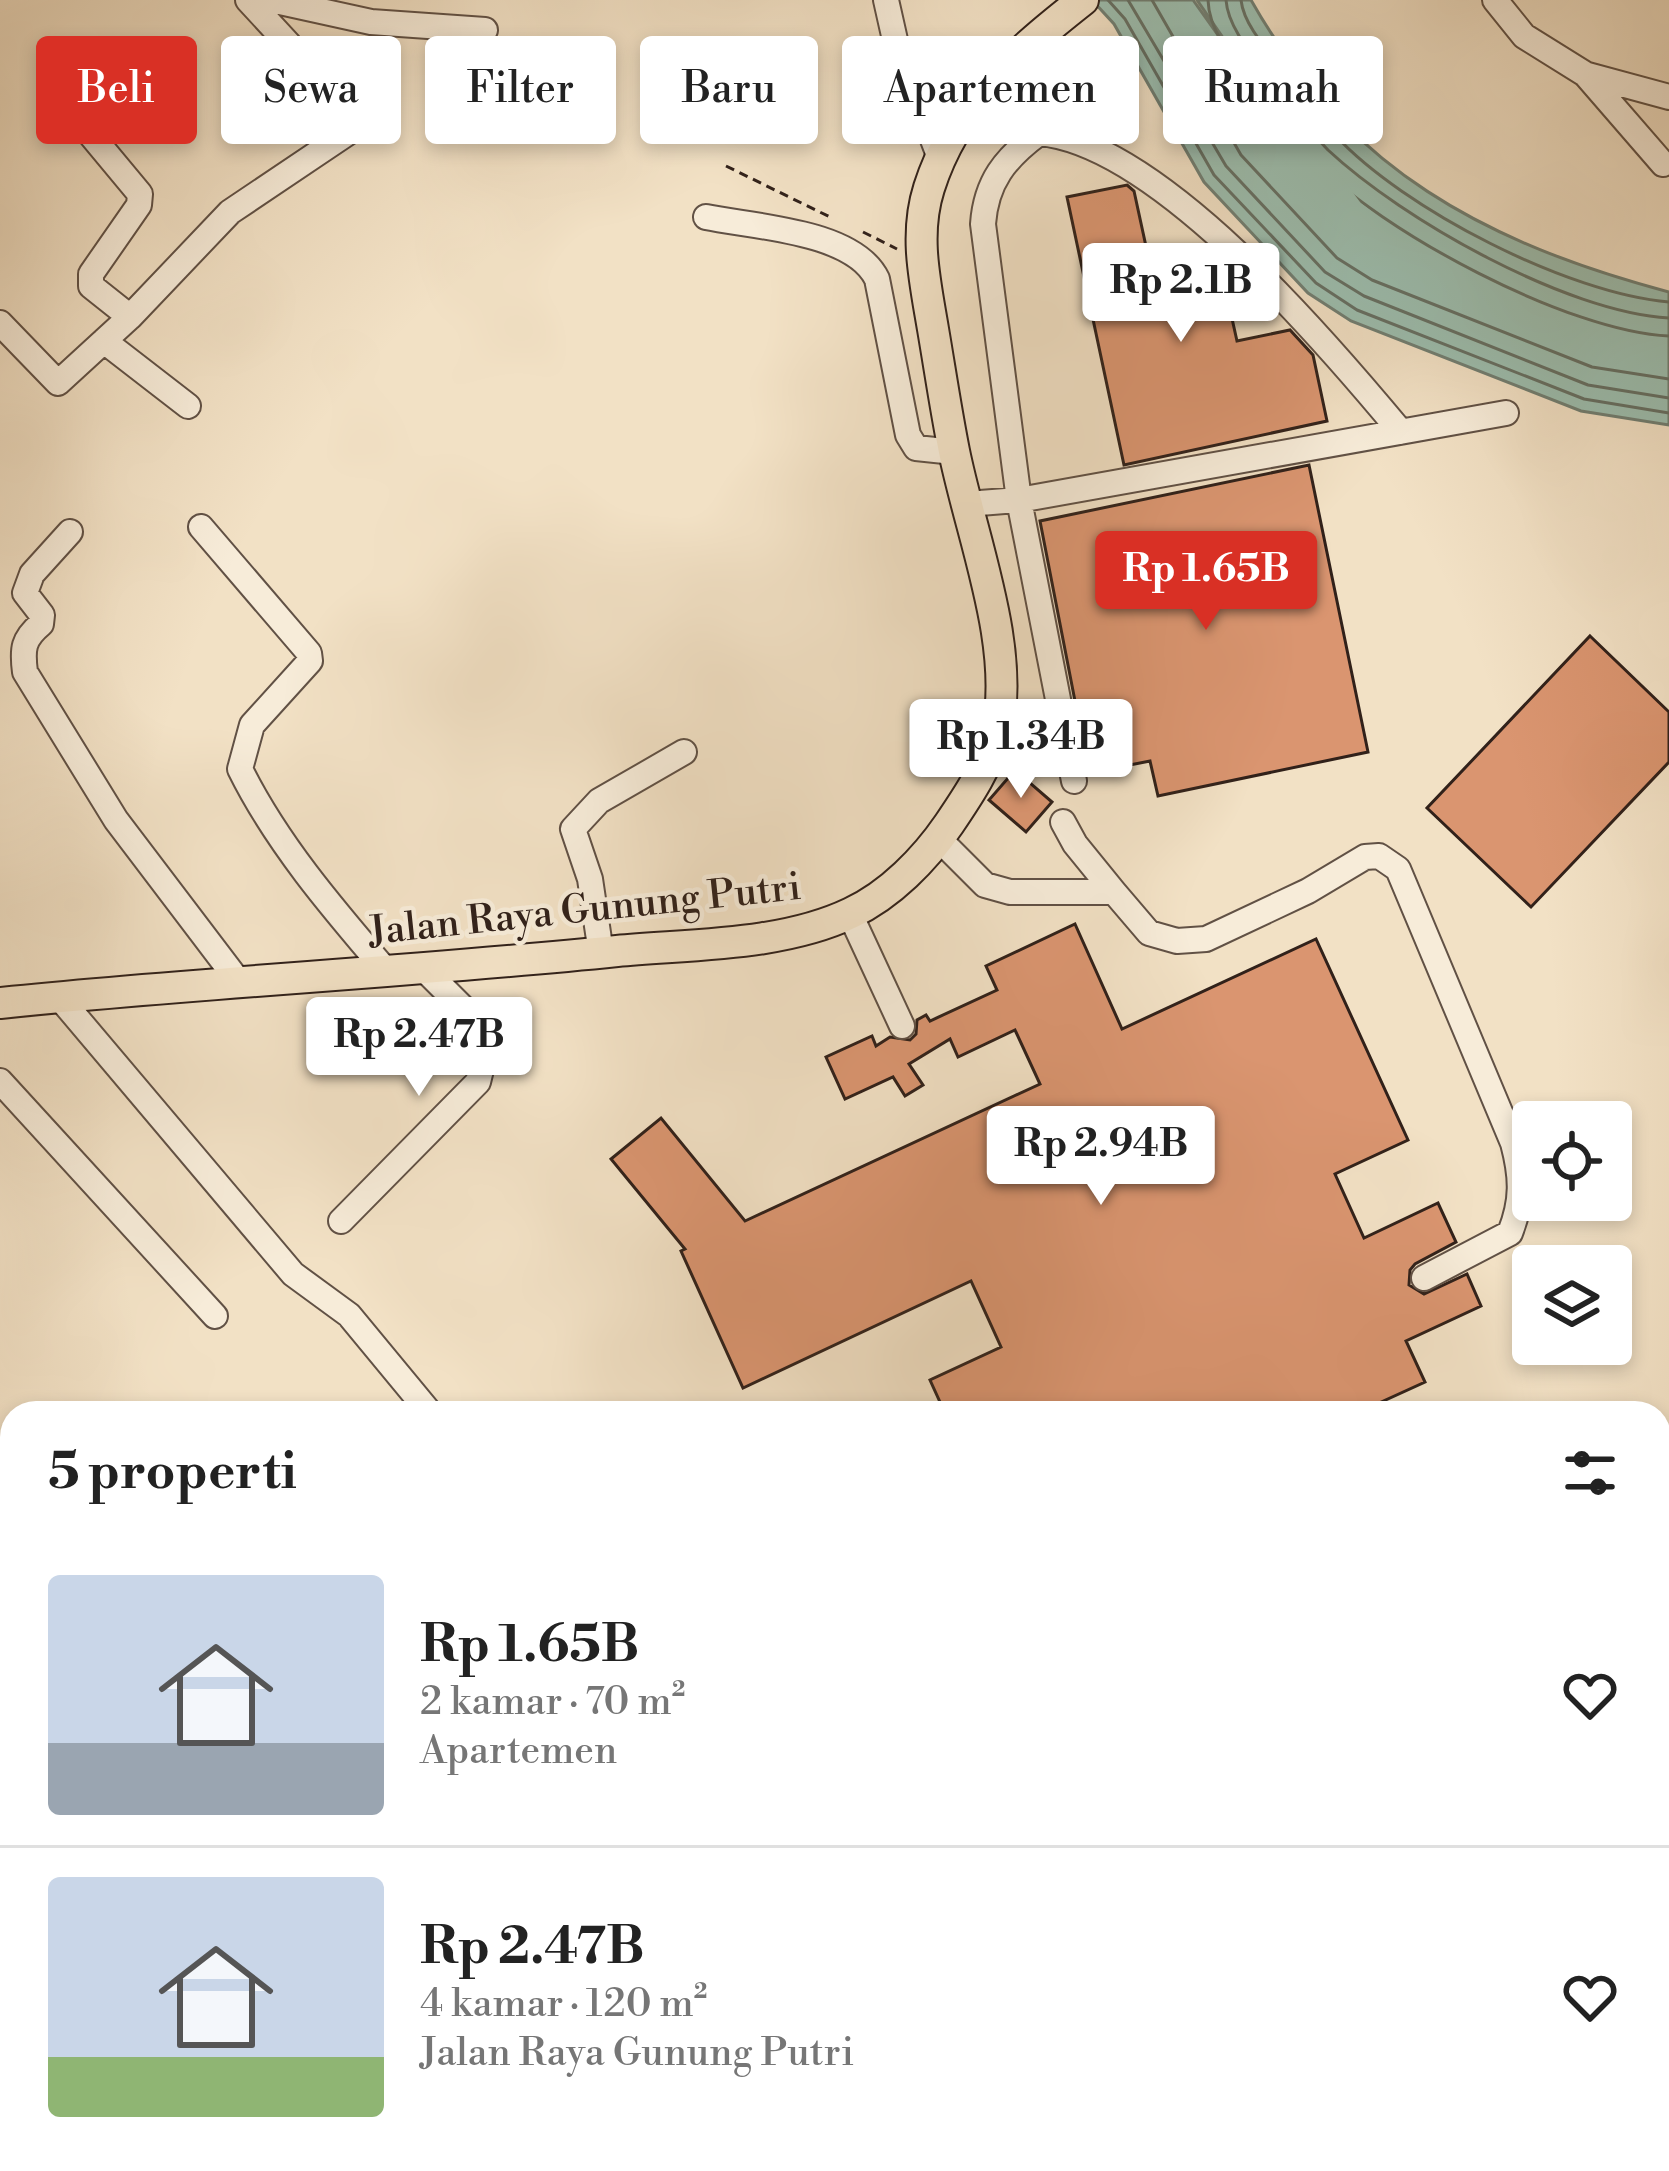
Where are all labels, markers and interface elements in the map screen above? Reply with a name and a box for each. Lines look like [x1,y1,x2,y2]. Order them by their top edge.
chip: Beli [36,36,197,144]
chip: Sewa [221,36,401,144]
chip: Filter [425,36,616,144]
chip: Baru [640,36,818,144]
chip: Apartemen [842,36,1139,144]
chip: Rumah [1163,36,1383,144]
pin: Rp 2.1B [1070,243,1292,345]
text: Rp 2.1B [1109,257,1253,306]
pin: Rp 1.65B [1082,531,1330,633]
text: Rp 1.65B [1122,545,1290,594]
pin: Rp 1.34B [897,699,1145,801]
text: Rp 1.34B [936,713,1106,762]
street label: Jalan Raya Gunung Putri [365,863,803,957]
pin: Rp 2.47B [295,997,543,1099]
text: Rp 2.47B [333,1011,505,1060]
map controls [1512,1101,1632,1365]
button: locate [1512,1101,1632,1221]
pin: Rp 2.94B [977,1106,1225,1208]
text: Rp 2.94B [1014,1120,1188,1169]
button: layers [1512,1245,1632,1365]
icon: filters [1557,1440,1623,1506]
text: 5 properti [48,1441,297,1505]
text: Rp 1.65B [420,1614,639,1678]
icon: home [144,1623,288,1767]
icon: heart [1557,1662,1623,1728]
text: 2 kamar · 70 m² [420,1678,685,1727]
text: Apartemen [420,1727,617,1776]
text: Rp 2.47B [420,1916,644,1980]
icon: home [144,1925,288,2069]
icon: heart [1557,1964,1623,2030]
text: 4 kamar · 120 m² [420,1980,707,2029]
text: Jalan Raya Gunung Putri [420,2029,854,2078]

